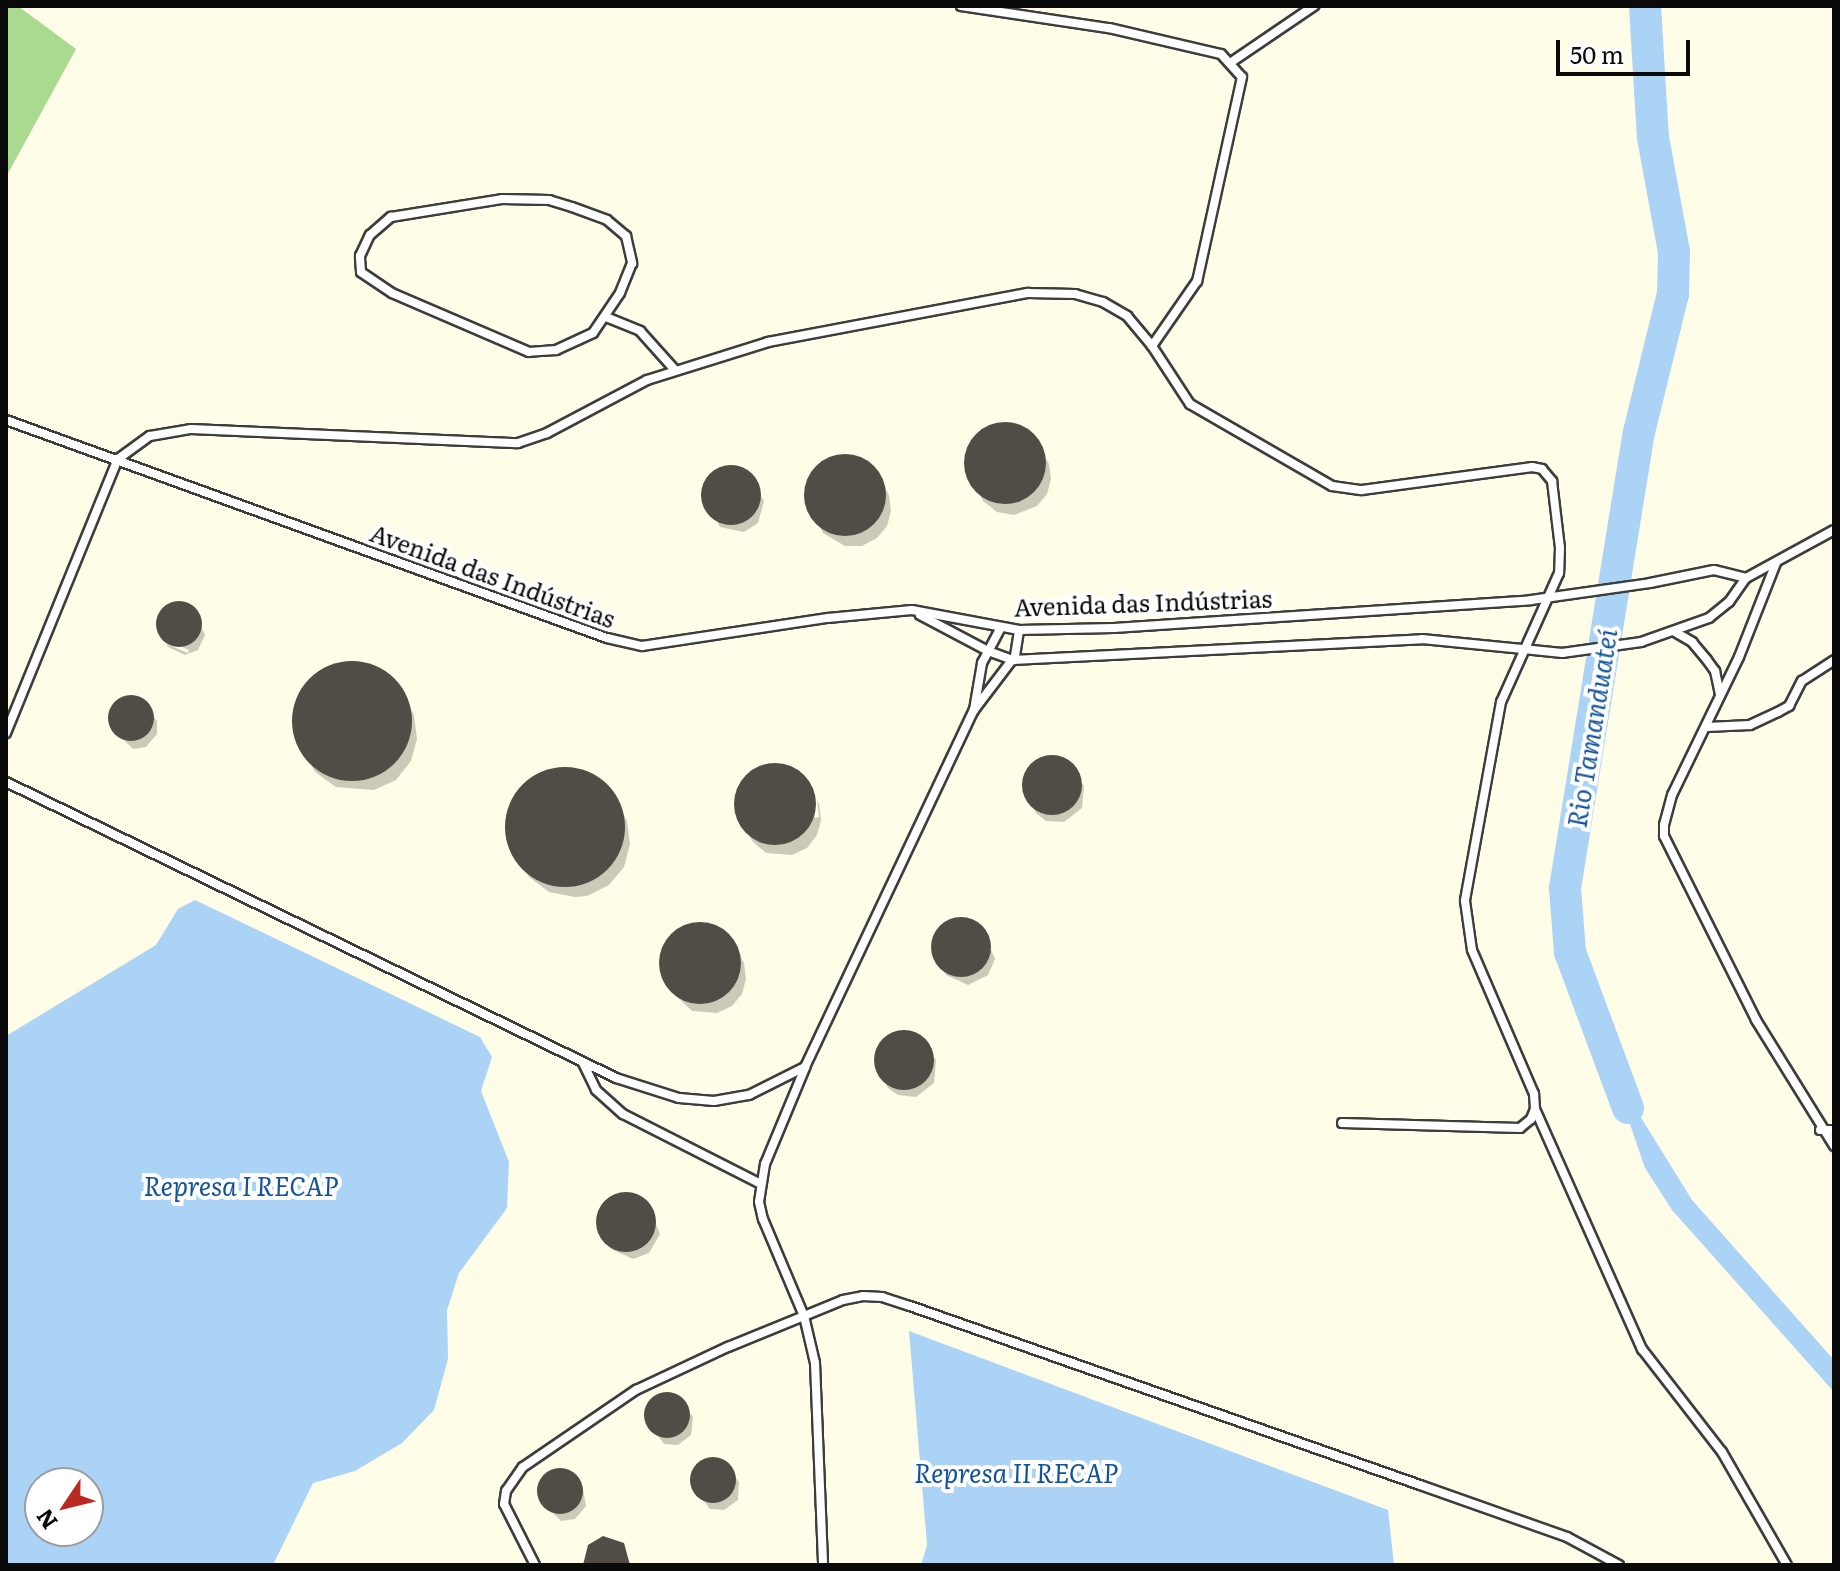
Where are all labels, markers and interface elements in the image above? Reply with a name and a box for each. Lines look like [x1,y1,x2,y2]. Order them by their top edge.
scale bar [1560,24,1694,74]
text: 50 m [1570,36,1624,71]
street label: Avenida das Indústrias [367,517,619,633]
street label: Avenida das Indústrias [1013,583,1273,621]
water label: Rio Tamanduateí [1560,626,1622,830]
water label: Represa I RECAP [144,1169,338,1201]
water label: Represa II RECAP [914,1456,1118,1488]
north arrow [24,1467,104,1547]
text: N [27,1503,64,1537]

